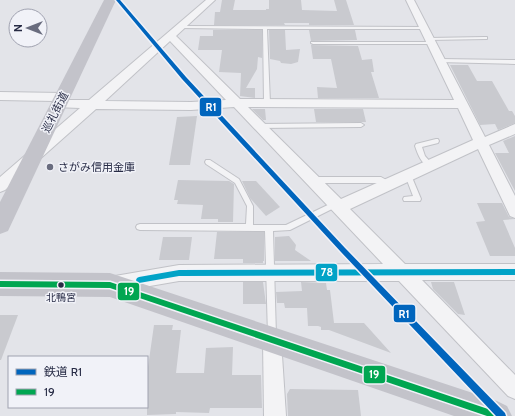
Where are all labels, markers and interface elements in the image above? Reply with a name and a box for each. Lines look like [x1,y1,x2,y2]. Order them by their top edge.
north arrow [8,8,48,48]
text: N [11,24,25,32]
street label: 巡礼街道 [39,89,71,135]
line badge: R1 [199,97,222,117]
text: R1 [206,100,216,114]
place label: さがみ信用金庫 [58,160,135,174]
marker: さがみ信用金庫 [45,162,55,172]
line badge: 78 [315,263,338,282]
text: 78 [321,265,333,279]
marker: 北鴨宮 [56,280,66,290]
line badge: 19 [117,282,140,301]
text: 19 [124,284,134,298]
place label: 北鴨宮 [46,291,76,304]
line badge: R1 [393,304,416,323]
text: R1 [399,307,409,321]
legend [8,356,148,408]
text: 鉄道 R1 [44,364,82,379]
line badge: 19 [363,365,386,384]
text: 19 [369,367,379,381]
text: 19 [44,384,55,399]

